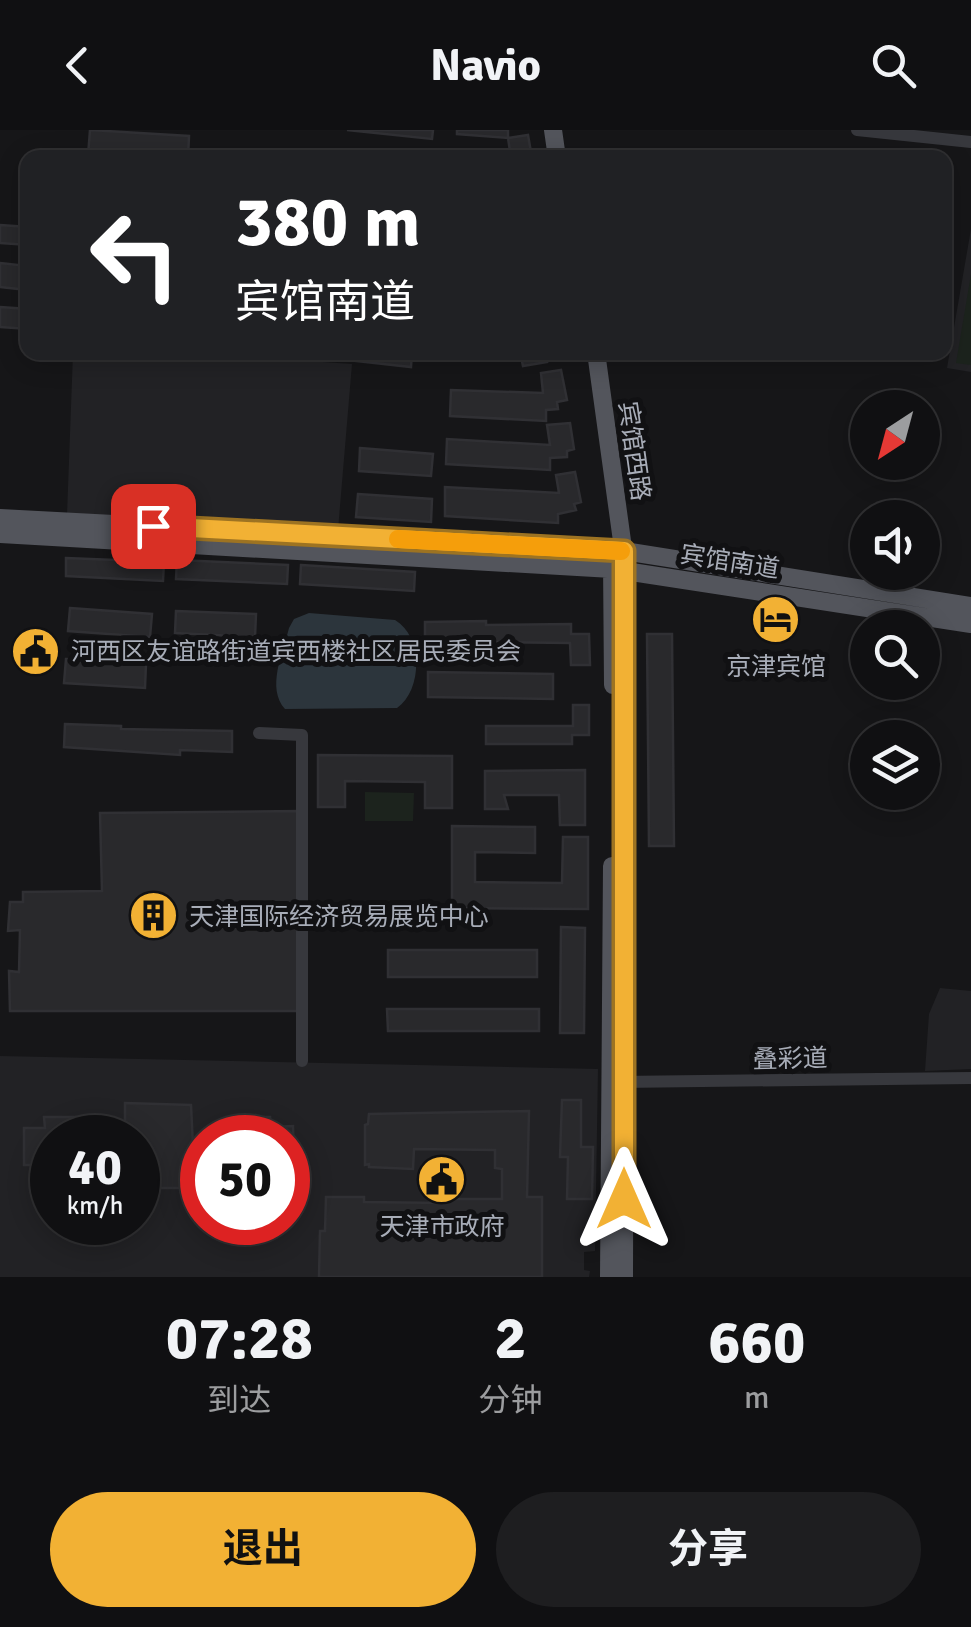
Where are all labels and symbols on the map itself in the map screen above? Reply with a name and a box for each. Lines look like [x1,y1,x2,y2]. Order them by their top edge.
north arrow [850,390,940,480]
street label: 宾馆西路 [612,399,657,503]
pin [111,484,196,569]
street label: 宾馆南道 [678,538,782,585]
hotel icon: 京津宾馆 [750,594,802,646]
public building icon: 河西区友谊路街道宾西楼社区居民委员会 [10,625,62,677]
place label: 河西区友谊路街道宾西楼社区居民委员会 [71,636,521,667]
place label: 京津宾馆 [726,651,826,682]
building icon: 天津国际经济贸易展览中心 [128,890,180,942]
place label: 天津国际经济贸易展览中心 [189,901,489,932]
street label: 叠彩道 [752,1042,828,1075]
speed limit sign: 50 [180,1115,310,1245]
position arrow [572,1147,676,1251]
public building icon: 天津市政府 [416,1154,468,1206]
place label: 天津市政府 [379,1211,505,1242]

